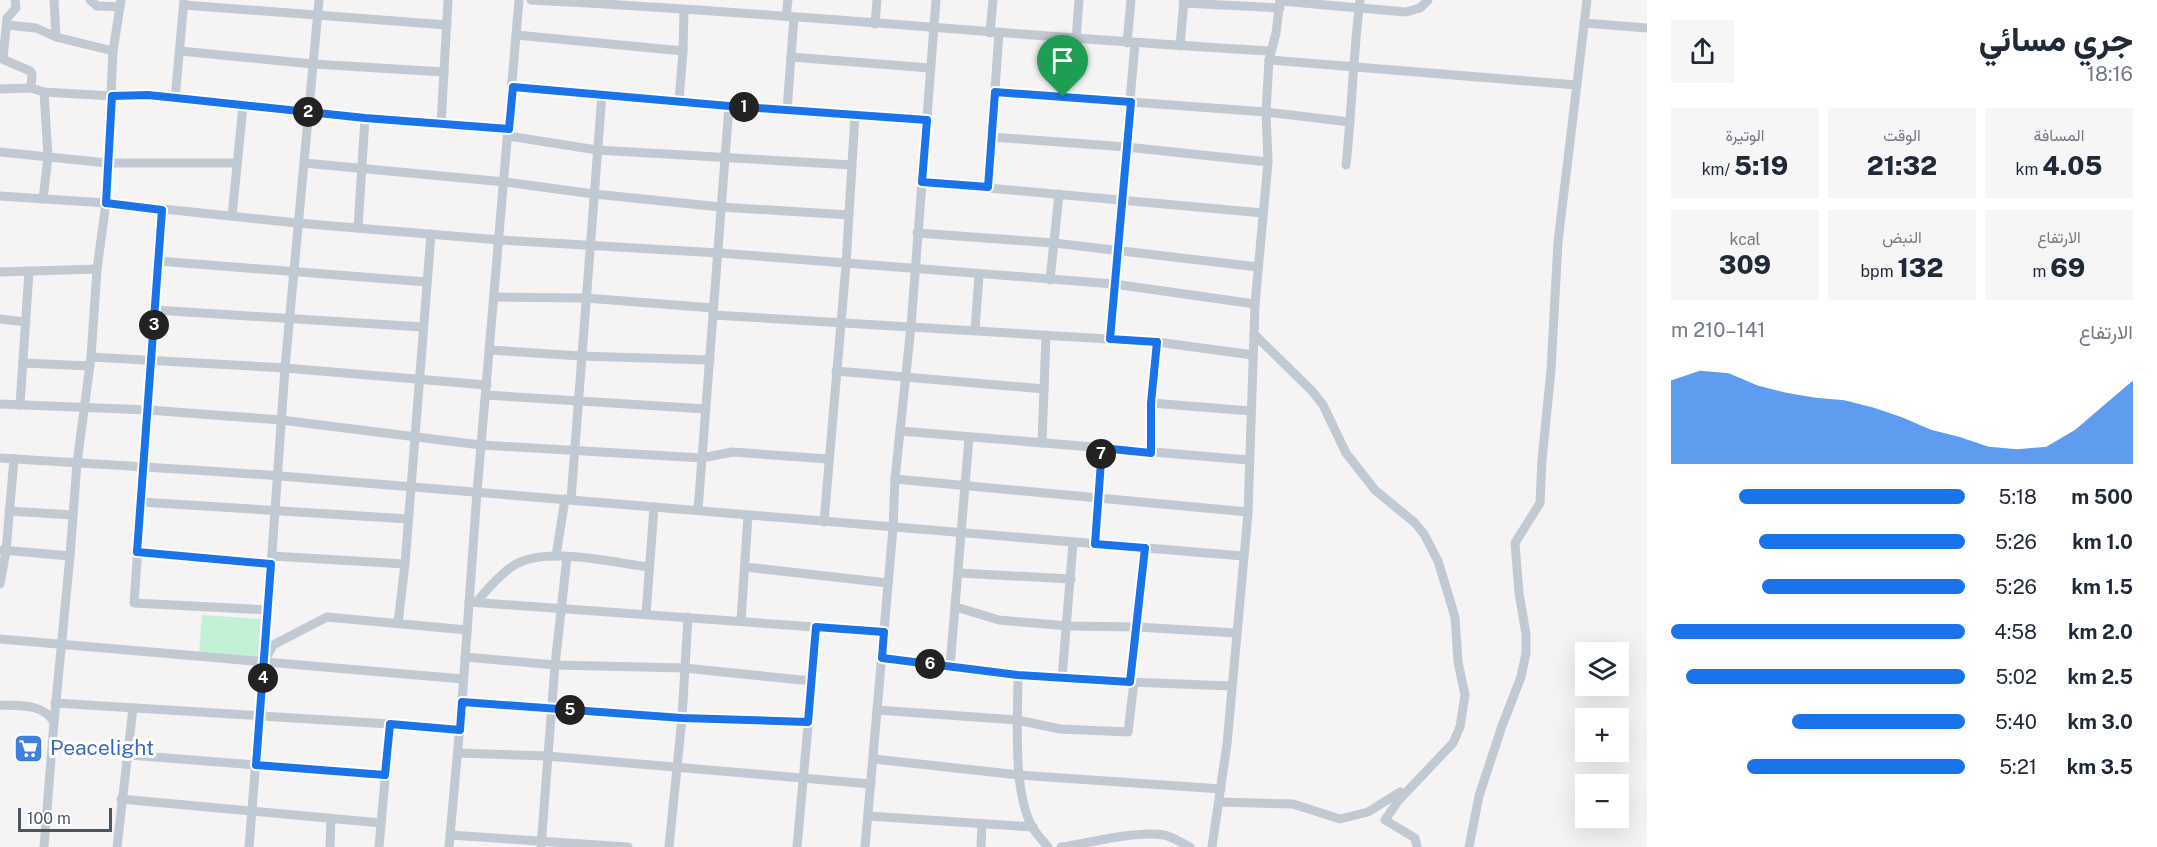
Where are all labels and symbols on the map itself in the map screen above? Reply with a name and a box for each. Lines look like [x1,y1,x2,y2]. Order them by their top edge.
pin [1037,35,1088,97]
pin: 1 [729,92,759,122]
pin: 2 [293,97,323,127]
pin: 3 [139,310,169,340]
pin: 7 [1086,439,1116,469]
pin: 6 [915,649,945,679]
pin: 4 [248,663,278,693]
pin: 5 [555,695,585,725]
supermarket icon: Peacelight [13,732,45,764]
place label: Peacelight [50,735,154,760]
scale bar [18,805,112,832]

